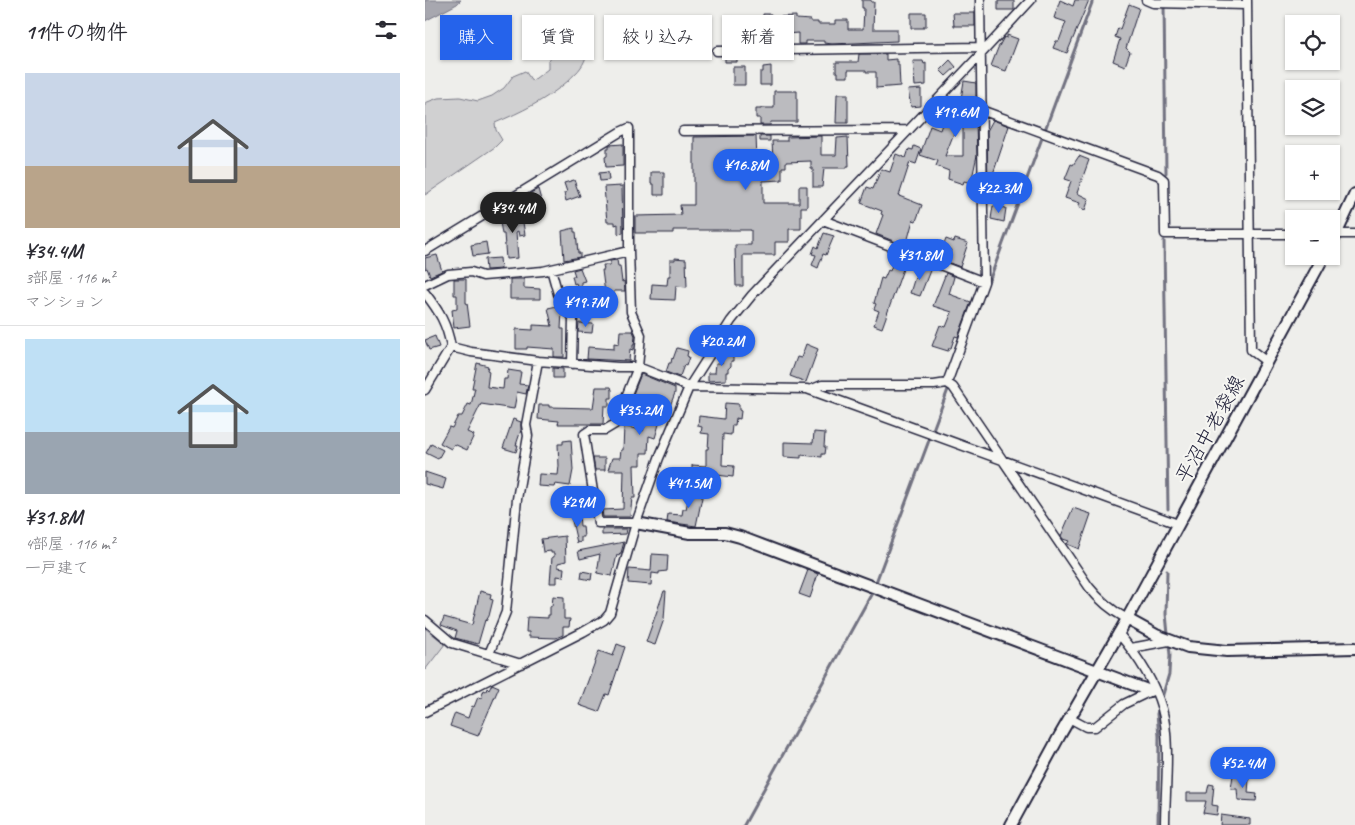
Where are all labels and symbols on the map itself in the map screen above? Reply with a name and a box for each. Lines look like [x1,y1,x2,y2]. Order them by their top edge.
pin: ¥19.6M [915,96,997,138]
pin: ¥16.8M [705,148,787,191]
pin: ¥22.3M [958,172,1040,214]
pin: ¥34.4M [472,192,554,234]
pin: ¥31.8M [879,238,961,281]
pin: ¥19.7M [545,286,627,328]
pin: ¥20.2M [681,324,763,367]
street label: 平沼中老袋線 [1170,370,1250,488]
pin: ¥35.2M [599,394,681,436]
pin: ¥41.5M [648,466,730,509]
pin: ¥29M [548,486,608,528]
pin: ¥52.4M [1202,746,1284,789]

